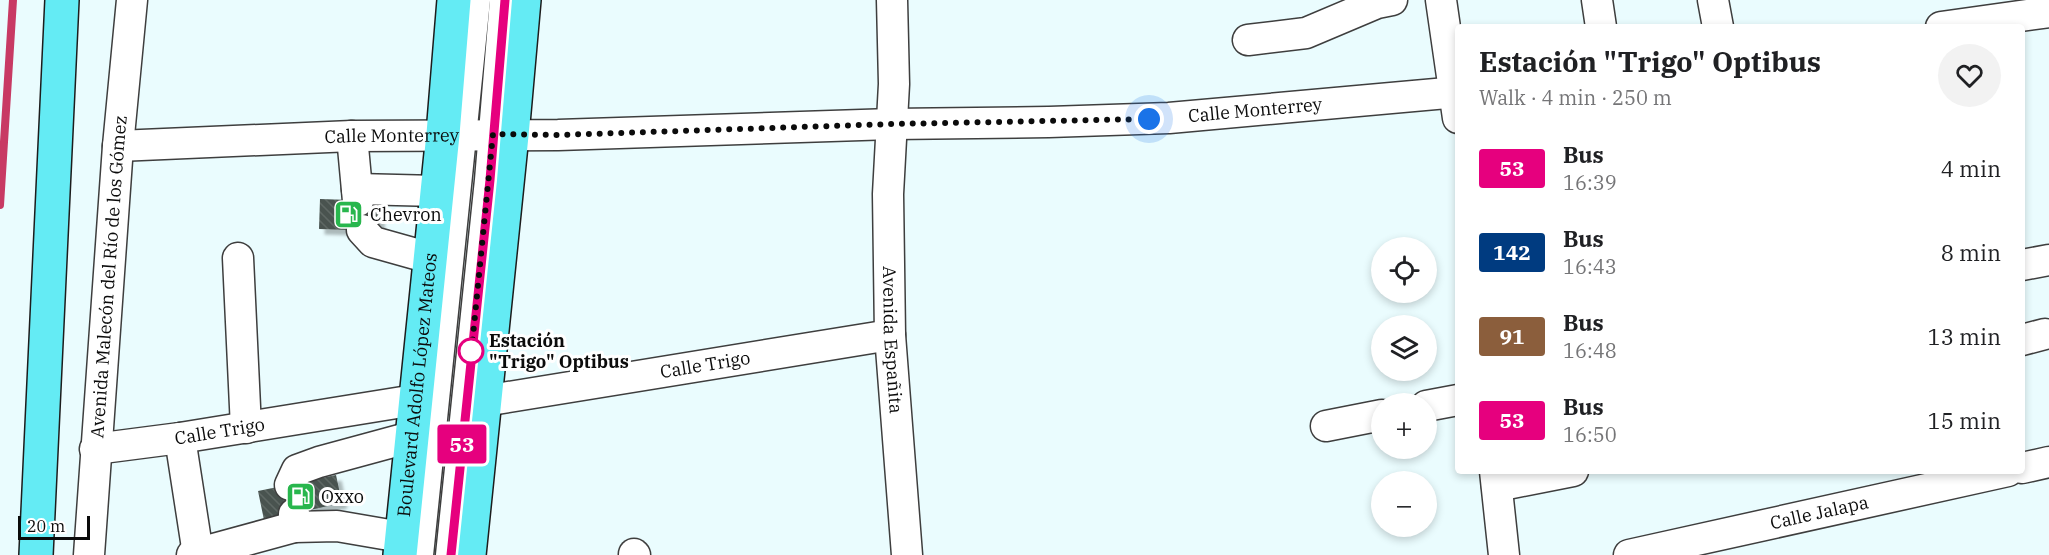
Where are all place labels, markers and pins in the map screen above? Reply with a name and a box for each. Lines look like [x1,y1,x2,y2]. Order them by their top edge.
fuel station icon: Chevron [333,199,365,231]
place label: Chevron [370,203,442,226]
place label: Estación "Trigo" Optibus [489,329,629,373]
marker: Estación "Trigo" Optibus [458,338,484,364]
fuel station icon: Oxxo [284,481,316,513]
place label: Oxxo [321,485,364,508]

